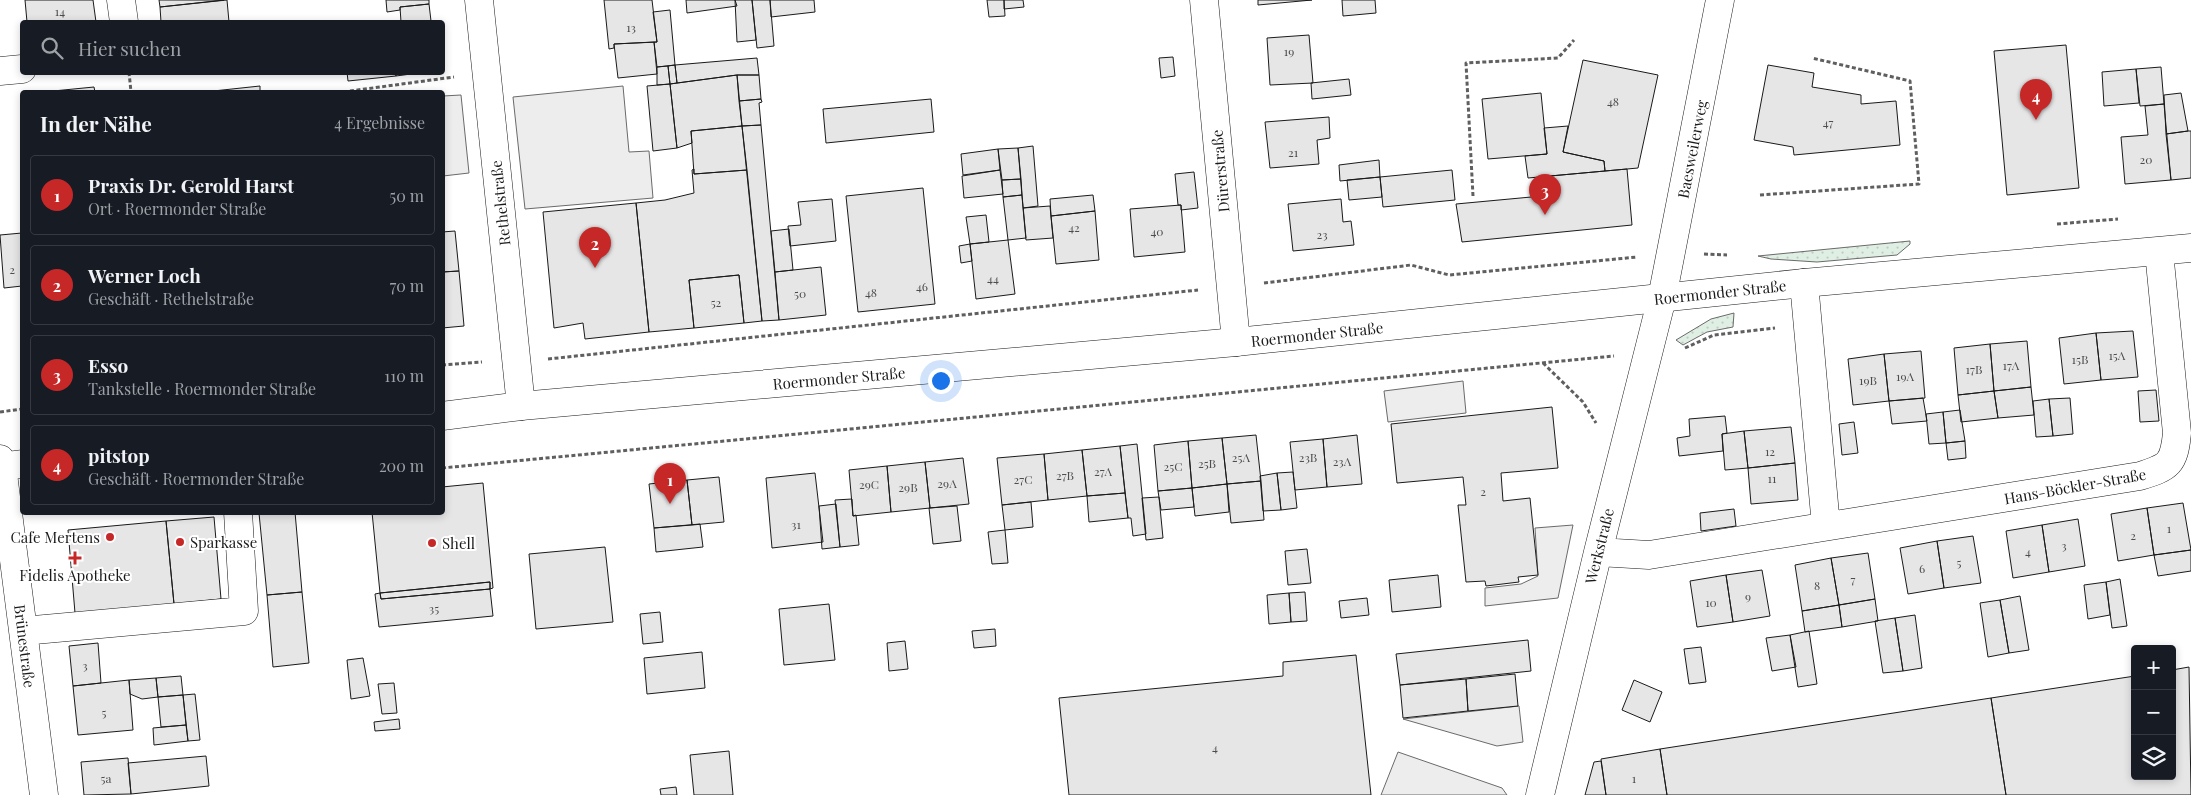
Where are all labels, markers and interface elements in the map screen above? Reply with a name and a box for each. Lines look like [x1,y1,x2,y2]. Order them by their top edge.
house number: 14 [55,3,65,19]
house number: 13 [626,19,636,35]
search box [20,20,445,75]
icon: search [38,34,66,62]
text: Hier suchen [78,35,181,61]
house number: 19 [1284,43,1294,59]
pin: 4 [2020,79,2052,120]
house number: 48 [1607,93,1619,109]
street label: Baesweilerweg [1673,98,1711,200]
text: In der Nähe [40,109,152,137]
text: 4 Ergebnisse [334,112,425,133]
house number: 47 [1823,114,1833,130]
street label: Dürerstraße [1206,129,1234,213]
house number: 21 [1288,144,1299,160]
house number: 20 [2140,151,2152,167]
street label: Rethelstraße [486,159,514,247]
text: Praxis Dr. Gerold Harst [88,172,294,198]
pin: 3 [1529,174,1561,215]
text: 1 [54,185,60,206]
text: 50 m [390,185,424,206]
text: Ort · Roermonder Straße [88,198,266,219]
house number: 42 [1068,219,1080,235]
house number: 40 [1150,223,1164,239]
house number: 23 [1316,226,1328,242]
pin: 2 [579,227,611,268]
house number: 2 [9,261,15,277]
text: Werner Loch [88,262,201,288]
house number: 44 [987,270,999,286]
text: 2 [53,275,61,296]
text: 70 m [390,275,424,296]
street label: Roermonder Straße [1653,275,1787,309]
house number: 46 [916,278,928,294]
house number: 48 [865,284,877,300]
house number: 50 [794,285,806,301]
text: Geschäft · Rethelstraße [88,288,254,309]
house number: 52 [711,294,722,310]
street label: Roermonder Straße [1250,317,1384,351]
house number: 15A [2109,347,2126,363]
house number: 15B [2072,351,2088,367]
text: Esso [88,352,128,378]
house number: 17A [2003,357,2020,373]
house number: 17B [1966,361,1982,377]
street label: Roermonder Straße [772,362,906,394]
text: 3 [53,365,61,386]
text: 110 m [384,365,424,386]
your location [928,368,954,394]
house number: 19A [1896,368,1914,384]
house number: 19B [1859,372,1877,388]
text: Tankstelle · Roermonder Straße [88,378,316,399]
text: pitstop [88,442,150,468]
house number: 12 [1765,443,1775,459]
house number: 25A [1232,449,1251,465]
house number: 23B [1299,449,1317,465]
house number: 23A [1333,453,1352,469]
text: 4 [53,455,61,476]
text: 200 m [379,455,424,476]
house number: 25B [1198,455,1216,471]
house number: 25C [1164,458,1182,474]
pin: 1 [654,463,686,504]
house number: 27A [1094,463,1113,479]
street label: Hans-Böckler-Straße [2002,464,2148,508]
house number: 27B [1056,467,1074,483]
text: Geschäft · Roermonder Straße [88,468,304,489]
house number: 11 [1768,470,1777,486]
house number: 27C [1014,471,1032,487]
house number: 29A [937,475,957,491]
house number: 29C [859,476,879,492]
house number: 29B [898,479,918,495]
house number: 2 [1480,483,1486,499]
street label: Werkstraße [1580,506,1618,587]
house number: 31 [791,516,801,532]
house number: 1 [2167,520,2172,536]
place label: Cafe Mertens [11,527,100,547]
house number: 2 [2130,527,2136,543]
marker: Cafe Mertens [104,531,116,543]
place label: Sparkasse [190,532,257,552]
place label: Shell [442,533,475,553]
marker: Sparkasse [174,536,186,548]
marker: Shell [426,537,438,549]
house number: 3 [2061,537,2067,553]
house number: 4 [2025,543,2031,559]
marker: Fidelis Apotheke [69,552,81,564]
house number: 5 [1957,554,1962,570]
house number: 6 [1919,560,1925,576]
place label: Fidelis Apotheke [19,565,131,585]
house number: 7 [1851,571,1856,587]
house number: 8 [1814,577,1820,593]
house number: 9 [1745,588,1751,604]
house number: 10 [1705,594,1717,610]
house number: 35 [429,600,439,616]
street label: Brünestraße [10,603,40,689]
map controls [2131,645,2176,780]
button: + [2131,645,2176,690]
house number: 3 [82,657,88,673]
button: − [2131,690,2176,735]
house number: 5 [102,704,107,720]
button: layers [2131,735,2176,780]
house number: 4 [1212,739,1218,755]
house number: 5a [101,770,111,786]
house number: 1 [1632,770,1637,786]

